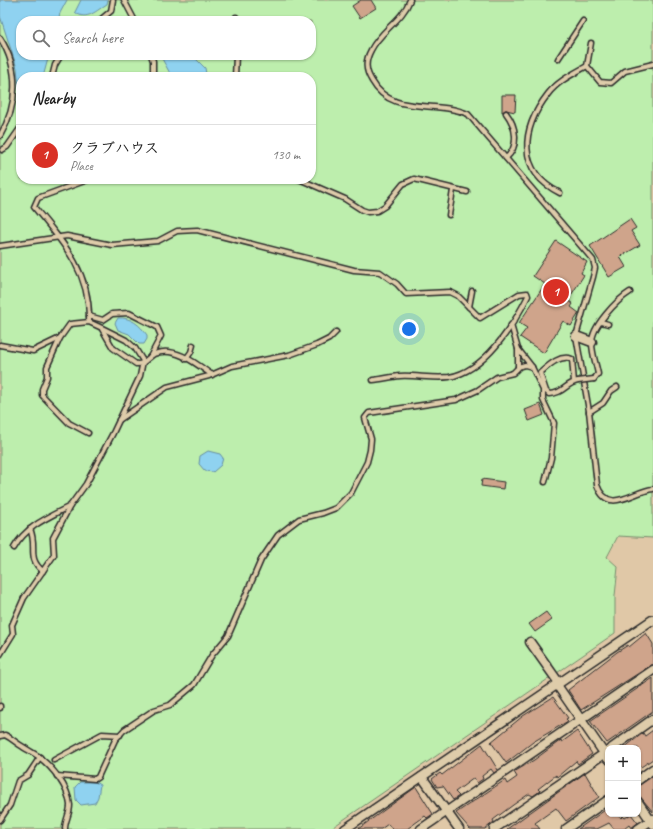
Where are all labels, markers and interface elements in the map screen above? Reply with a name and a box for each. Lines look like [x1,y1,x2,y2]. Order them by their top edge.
search box [16,16,316,60]
icon: search [30,27,52,49]
text: Search here [62,29,123,48]
text: Nearby [32,88,75,109]
text: クラブハウス [70,139,159,158]
text: 1 [42,147,48,163]
text: 130 m [272,147,300,163]
text: Place [70,158,93,174]
pin: 1 [543,277,569,307]
your location [399,319,419,339]
map controls [605,745,641,817]
button: + [605,745,641,781]
button: − [605,781,641,817]

